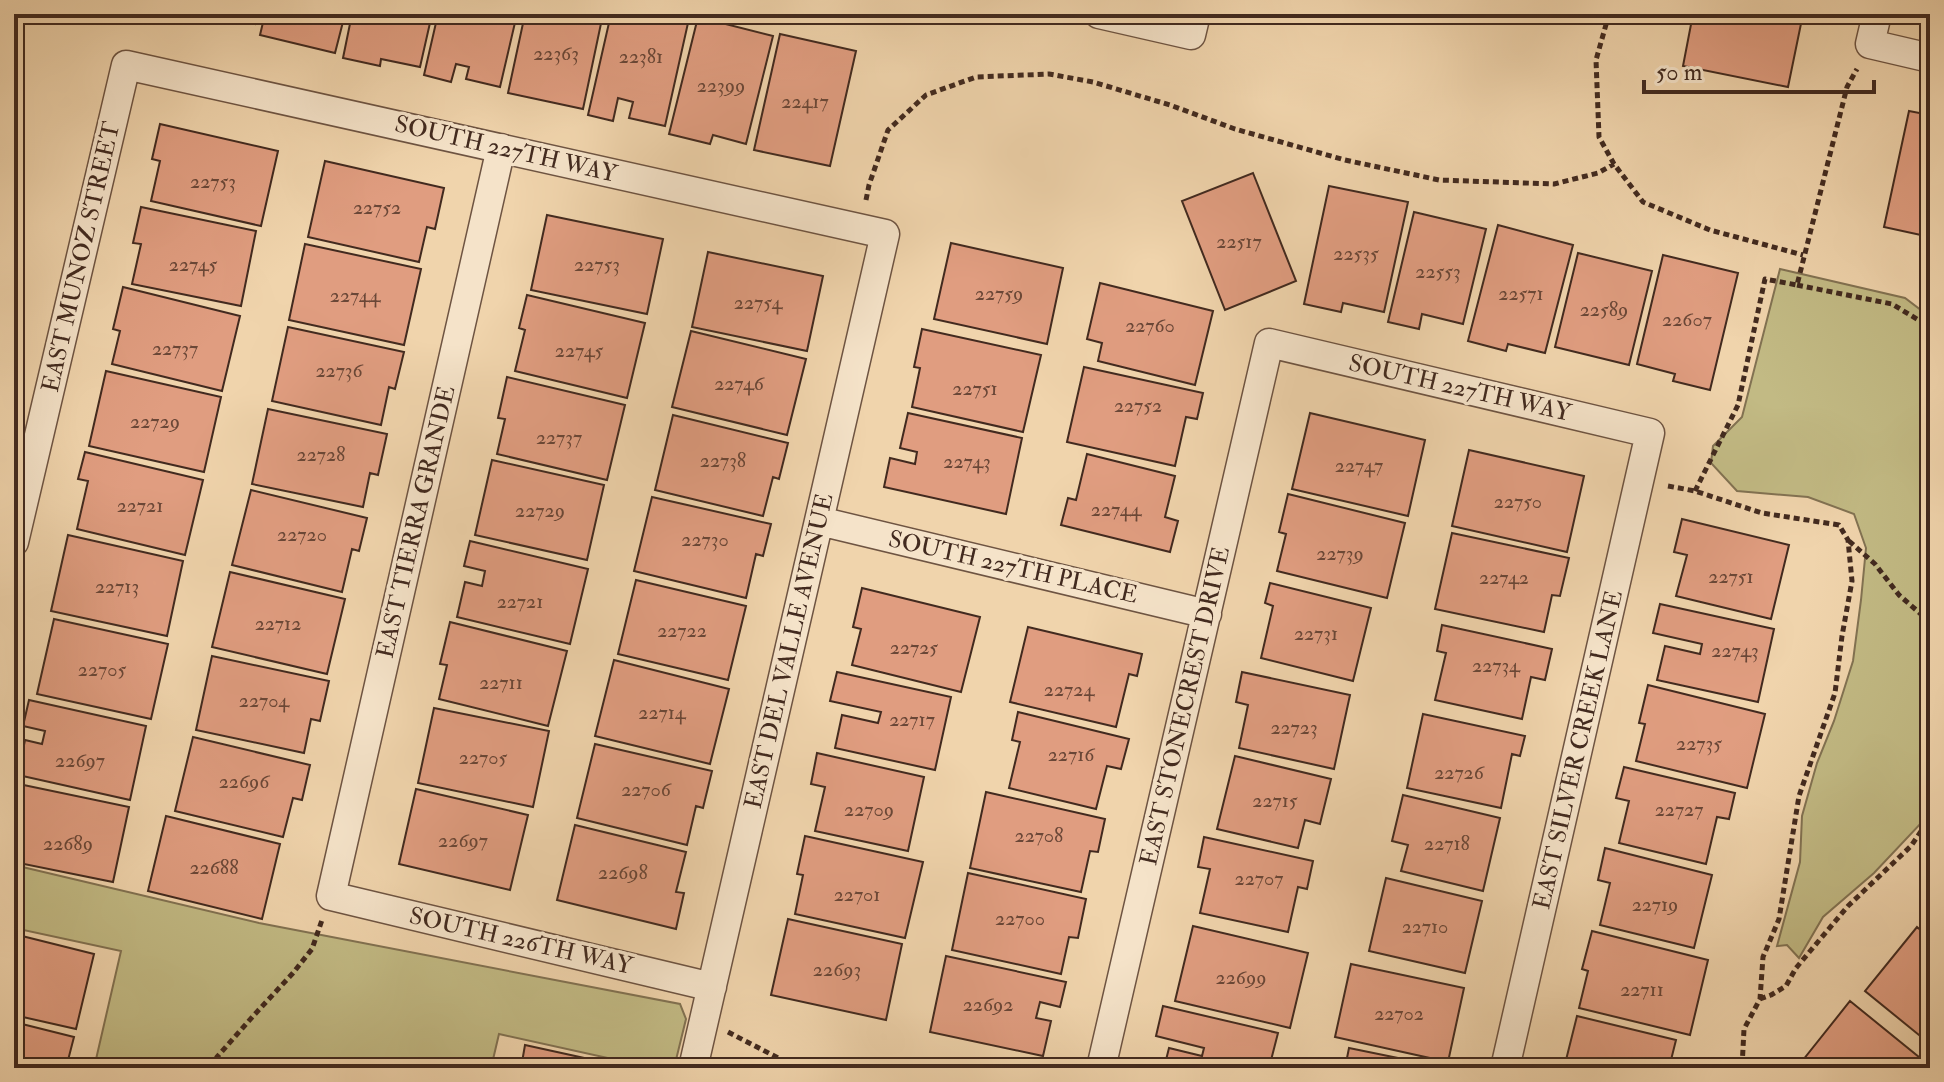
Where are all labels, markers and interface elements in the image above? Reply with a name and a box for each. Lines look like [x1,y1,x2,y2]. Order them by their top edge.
house number: 22363 [533,41,579,66]
house number: 22381 [619,44,663,69]
scale bar [1644,44,1874,94]
text: 50 m [1656,57,1703,88]
house number: 22399 [697,73,745,98]
house number: 22417 [781,89,829,114]
street label: SOUTH 227TH WAY [392,108,621,190]
street label: EAST MUNOZ STREET [35,119,127,395]
house number: 22753 [190,169,236,194]
house number: 22752 [353,195,401,220]
house number: 22517 [1216,229,1262,254]
house number: 22535 [1333,241,1379,266]
house number: 22745 [169,252,217,277]
house number: 22753 [574,252,620,277]
house number: 22553 [1415,259,1461,284]
house number: 22759 [975,281,1023,306]
house number: 22571 [1498,281,1544,306]
house number: 22744 [330,283,381,308]
house number: 22754 [734,290,783,315]
house number: 22589 [1580,297,1628,322]
house number: 22607 [1662,307,1712,332]
house number: 22760 [1125,313,1175,338]
house number: 22737 [152,336,198,361]
house number: 22745 [555,338,603,363]
street label: SOUTH 227TH WAY [1346,347,1575,429]
house number: 22736 [315,358,363,383]
house number: 22746 [714,371,765,396]
house number: 22751 [952,376,998,401]
street label: EAST TIERRA GRANDE [370,383,462,661]
house number: 22752 [1114,393,1162,418]
house number: 22729 [130,409,180,434]
house number: 22737 [536,425,582,450]
house number: 22728 [297,442,345,467]
house number: 22738 [700,448,746,473]
house number: 22743 [943,449,991,474]
house number: 22747 [1335,453,1383,478]
house number: 22750 [1494,489,1542,514]
street label: EAST DEL VALLE AVENUE [738,490,840,812]
house number: 22721 [117,493,163,518]
house number: 22744 [1091,497,1142,522]
house number: 22729 [515,498,565,523]
house number: 22720 [277,522,327,547]
street label: SOUTH 227TH PLACE [885,523,1141,611]
house number: 22730 [681,527,729,552]
house number: 22739 [1316,541,1364,566]
street label: EAST STONECREST DRIVE [1133,543,1237,869]
house number: 22751 [1708,564,1754,589]
house number: 22742 [1479,565,1529,590]
house number: 22713 [95,574,139,599]
street label: EAST SILVER CREEK LANE [1526,587,1630,913]
house number: 22721 [497,589,543,614]
house number: 22712 [255,611,301,636]
house number: 22722 [657,618,707,643]
house number: 22731 [1294,621,1338,646]
house number: 22725 [890,635,938,660]
house number: 22743 [1711,638,1759,663]
house number: 22734 [1472,653,1521,678]
house number: 22705 [78,657,126,682]
house number: 22711 [479,670,523,695]
house number: 22724 [1044,677,1095,702]
house number: 22704 [239,688,290,713]
house number: 22714 [638,700,687,725]
house number: 22717 [889,707,935,732]
house number: 22723 [1270,715,1318,740]
house number: 22735 [1676,731,1722,756]
house number: 22716 [1048,742,1095,767]
house number: 22705 [459,745,507,770]
house number: 22697 [55,748,105,773]
house number: 22726 [1434,760,1485,785]
house number: 22696 [219,769,270,794]
house number: 22706 [621,777,672,802]
house number: 22715 [1252,788,1298,813]
house number: 22709 [844,797,894,822]
house number: 22727 [1655,797,1703,822]
house number: 22708 [1015,823,1063,848]
house number: 22697 [438,828,488,853]
house number: 22689 [43,831,93,856]
house number: 22718 [1424,831,1470,856]
house number: 22688 [189,855,239,880]
house number: 22698 [598,860,648,885]
house number: 22707 [1235,866,1283,891]
house number: 22701 [834,882,880,907]
house number: 22719 [1632,892,1678,917]
street label: SOUTH 226TH WAY [406,900,636,982]
house number: 22700 [995,906,1045,931]
house number: 22710 [1402,914,1448,939]
house number: 22693 [813,957,861,982]
house number: 22699 [1216,965,1266,990]
house number: 22711 [1620,977,1664,1002]
house number: 22692 [963,992,1013,1017]
house number: 22702 [1374,1001,1424,1026]

